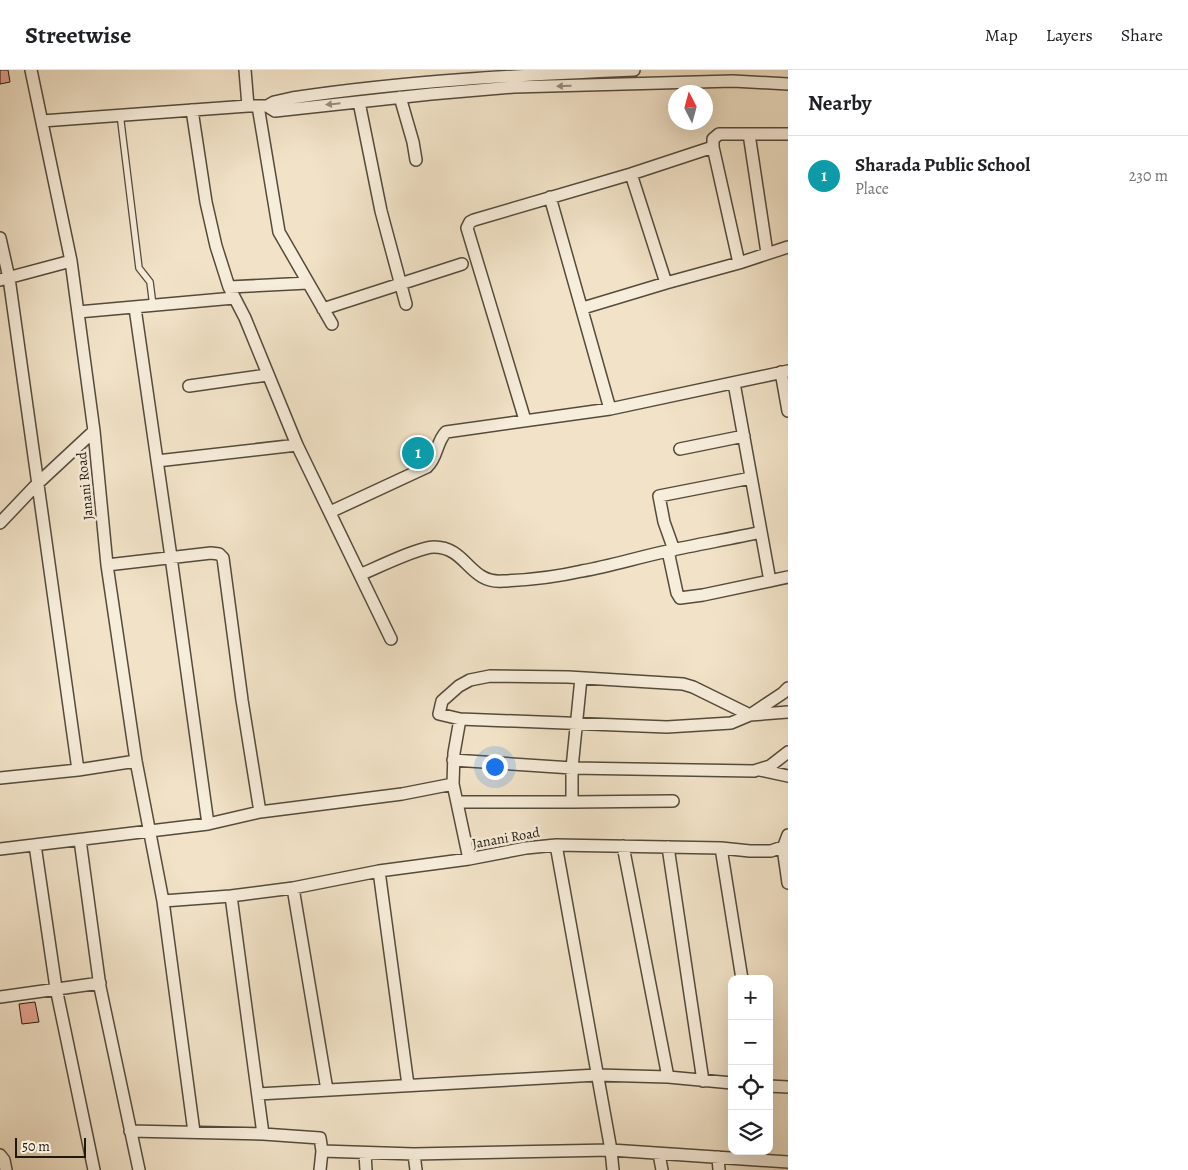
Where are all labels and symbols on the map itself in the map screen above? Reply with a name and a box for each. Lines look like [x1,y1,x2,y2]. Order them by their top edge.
one-way arrow [556,82,572,90]
north arrow [668,85,713,130]
one-way arrow [324,100,340,108]
pin: 1 [402,434,434,472]
street label: Janani Road [72,451,98,521]
your location [482,754,508,780]
street label: Janani Road [471,823,542,853]
scale bar [15,1135,86,1158]

